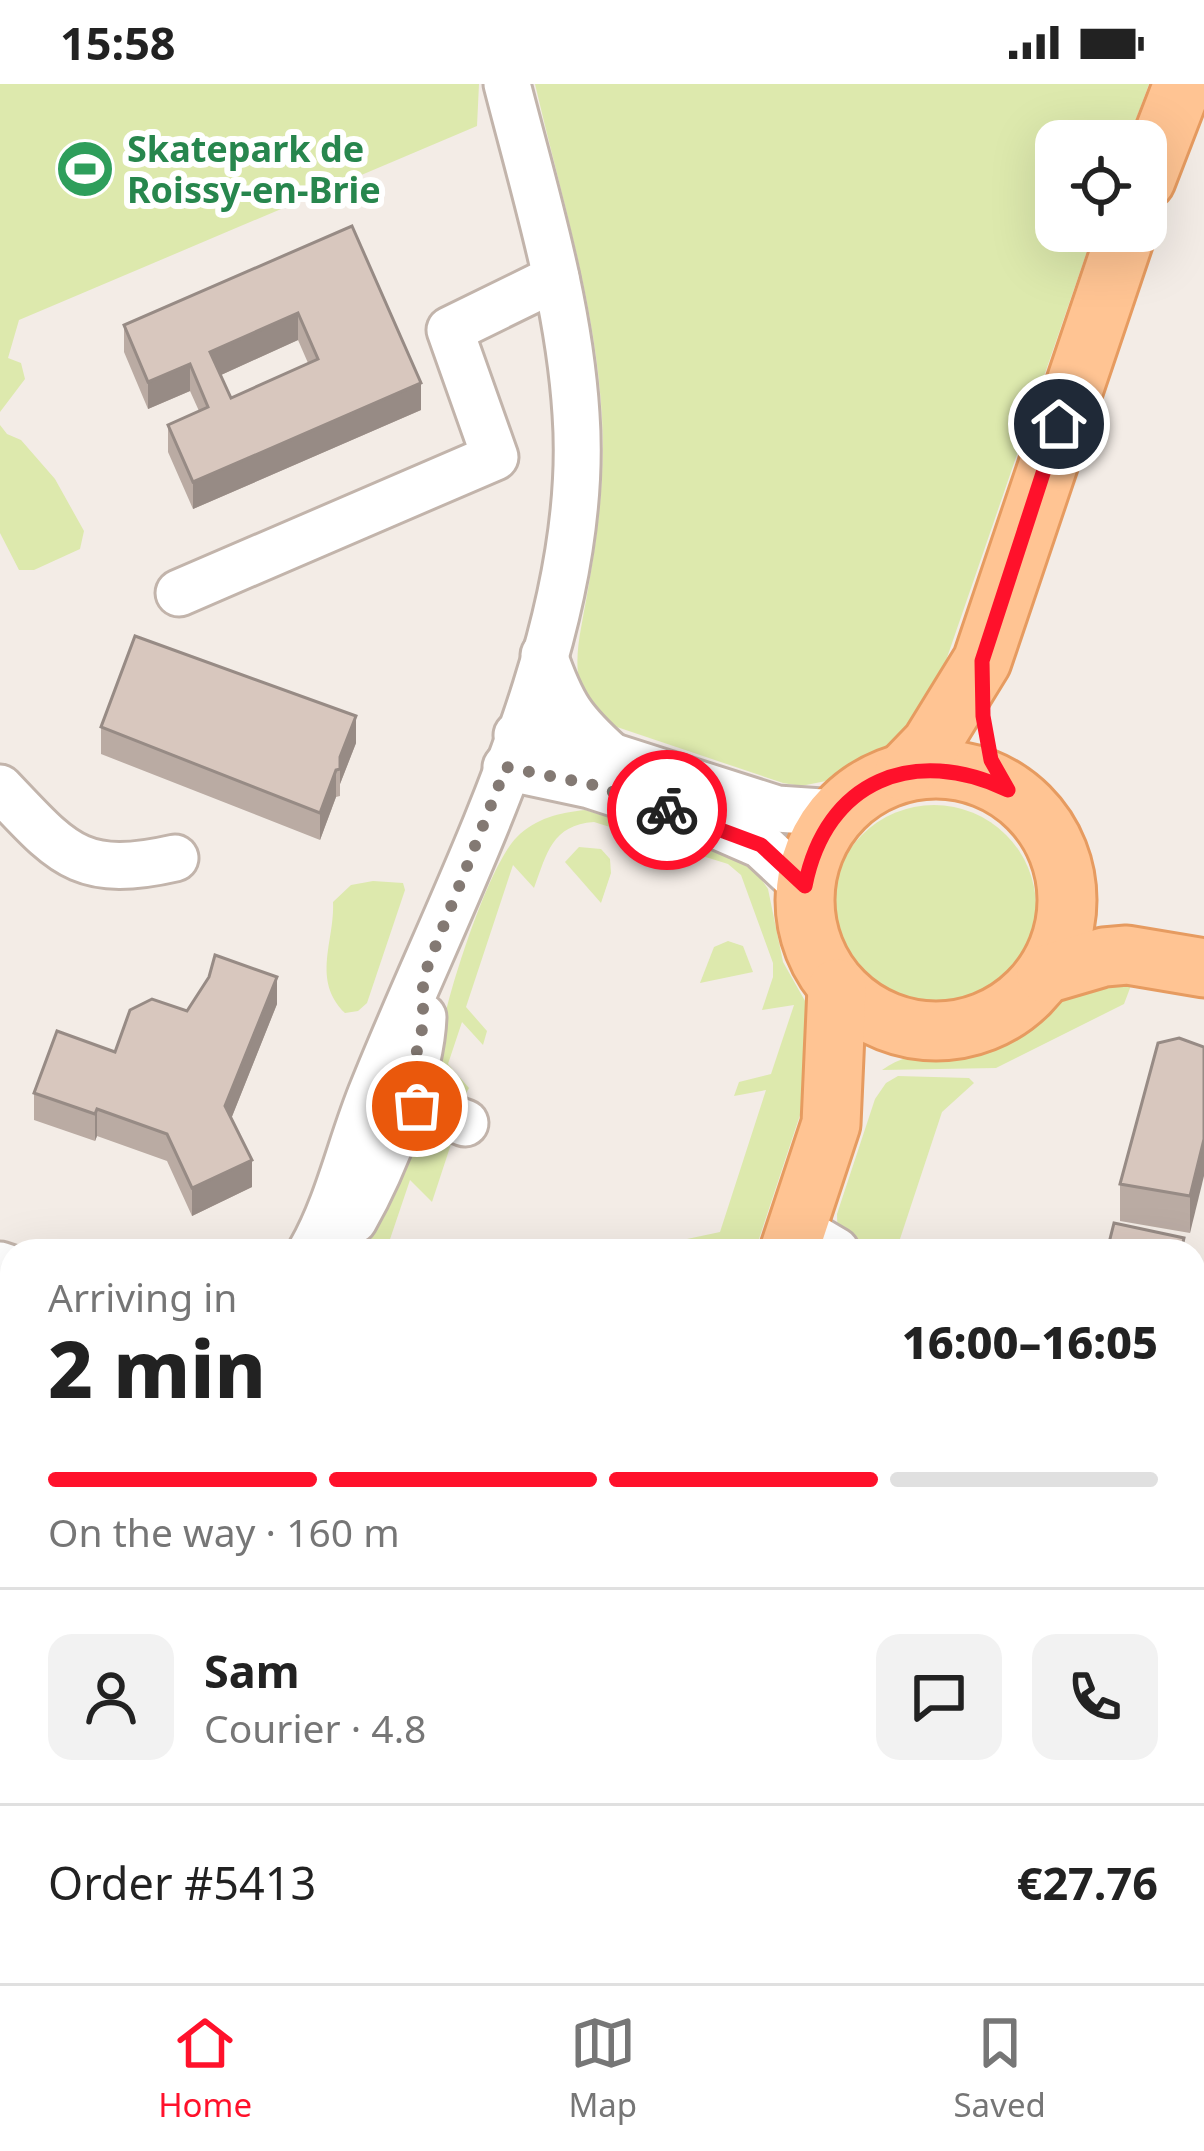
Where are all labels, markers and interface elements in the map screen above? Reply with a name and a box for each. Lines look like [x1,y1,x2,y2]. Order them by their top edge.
text: 15:58 [60,12,176,73]
map controls [1035,120,1167,252]
button: locate [1035,120,1167,252]
place label: Skatepark de Roissy-en-Brie [127,124,381,214]
sports icon: Skatepark de Roissy-en-Brie [54,138,116,200]
pin [1008,373,1110,475]
icon: home [1026,391,1092,457]
courier [607,750,727,870]
icon: bike [634,777,700,843]
pin [366,1055,468,1157]
icon: bag [384,1073,450,1139]
text: Arriving in [48,1270,237,1323]
text: 16:00–16:05 [902,1311,1158,1372]
text: 2 min [48,1315,266,1421]
text: On the way · 160 m [48,1505,400,1558]
button: person [48,1634,174,1760]
button: chat [876,1634,1002,1760]
button: phone [1032,1634,1158,1760]
text: Sam [204,1640,300,1701]
text: Courier · 4.8 [204,1701,426,1754]
text: Order #5413 [48,1852,316,1913]
text: €27.76 [1017,1852,1158,1913]
tab: Home [158,2010,252,2127]
tab: Map [568,2010,637,2127]
tab: Saved [954,2010,1046,2127]

